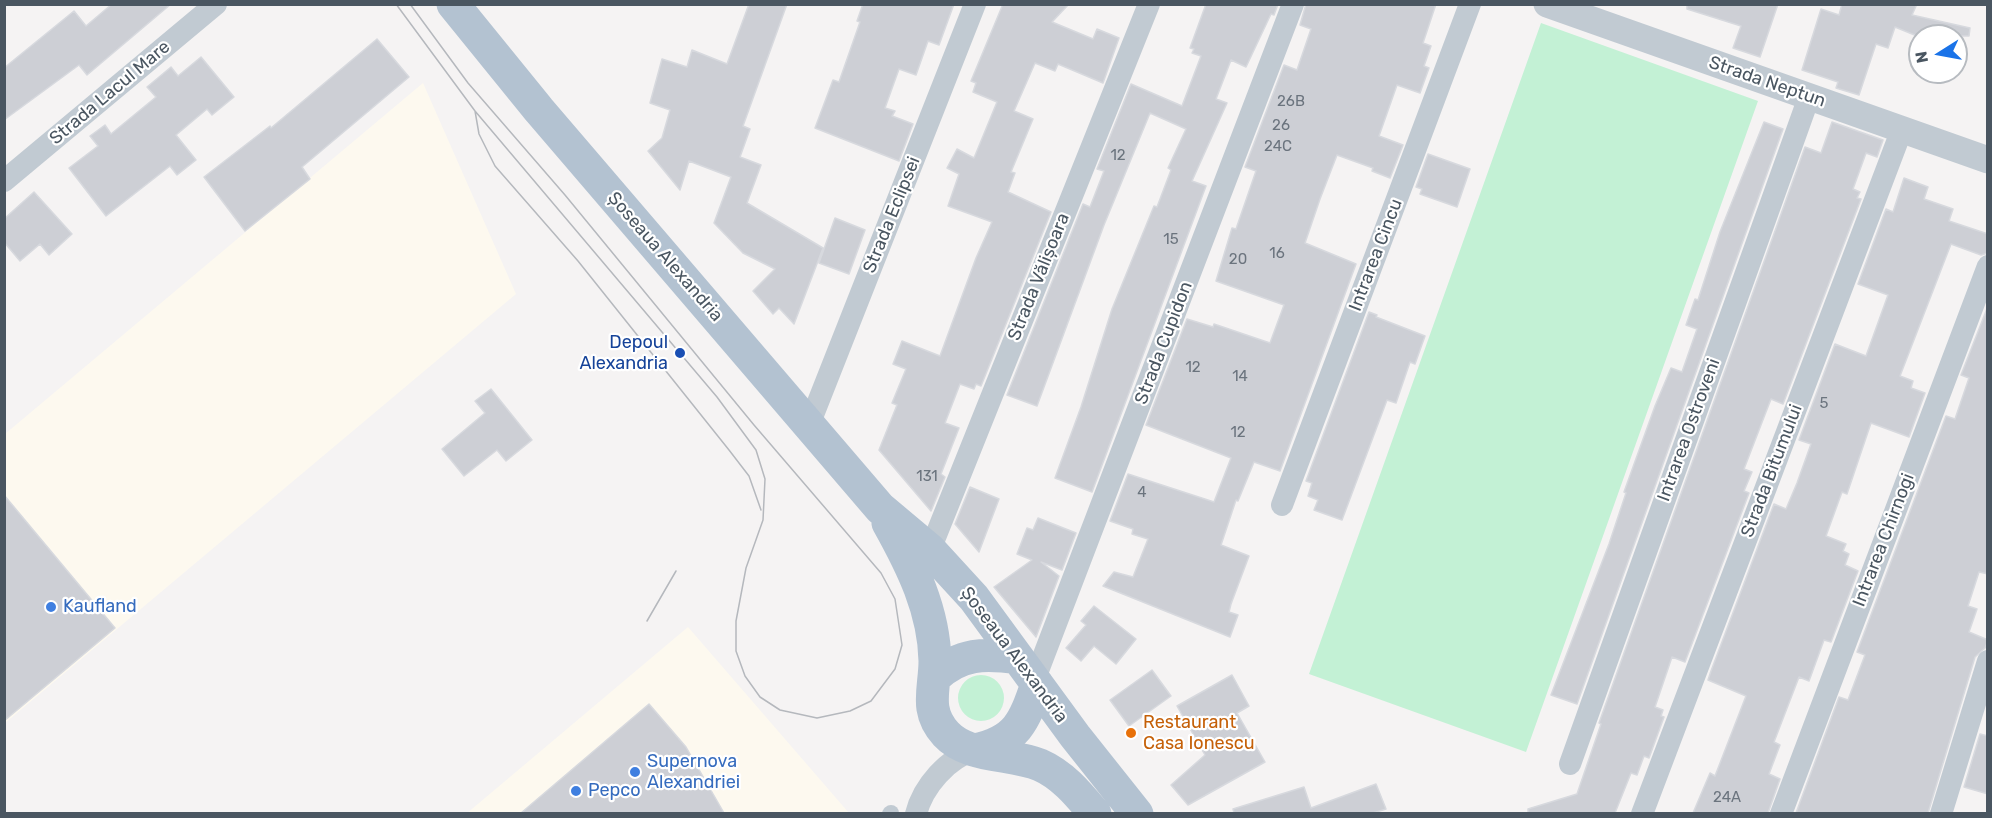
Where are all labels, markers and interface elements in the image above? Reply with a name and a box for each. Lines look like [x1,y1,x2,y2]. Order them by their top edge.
north arrow [1908,24,1968,84]
street label: Strada Lacul Mare [45,36,175,150]
text: N [1911,50,1932,65]
street label: Strada Neptun [1706,52,1828,112]
house number: 26B [1277,93,1305,111]
house number: 26 [1272,117,1290,135]
house number: 24C [1264,138,1292,156]
house number: 12 [1110,147,1126,165]
street label: Strada Eclipsei [859,154,925,276]
street label: Șoseaua Alexandria [603,188,727,326]
street label: Intrarea Cincu [1345,196,1407,314]
street label: Strada Vălișoara [1004,210,1074,344]
house number: 15 [1163,231,1179,249]
house number: 16 [1269,245,1285,263]
house number: 20 [1229,251,1247,269]
street label: Strada Cupidon [1131,279,1197,407]
place label: Depoul Alexandria [579,332,668,374]
marker: Depoul Alexandria [673,346,687,360]
street label: Intrarea Ostroveni [1653,356,1725,504]
house number: 12 [1185,359,1201,377]
house number: 14 [1232,368,1248,386]
house number: 5 [1820,395,1828,413]
street label: Strada Bitumului [1737,402,1807,540]
house number: 12 [1230,424,1246,442]
house number: 131 [916,468,938,486]
street label: Intrarea Chirnogi [1849,470,1919,610]
house number: 4 [1137,484,1147,502]
street label: Șoseaua Alexandria [956,583,1072,727]
place label: Kaufland [63,596,137,618]
marker: Kaufland [44,600,58,614]
place label: Restaurant Casa Ionescu [1143,712,1255,754]
marker: Restaurant Casa Ionescu [1124,726,1138,740]
place label: Supernova Alexandriei [647,751,740,794]
marker: Supernova Alexandriei [628,765,642,779]
place label: Pepco [588,780,641,802]
marker: Pepco [569,784,583,798]
house number: 24A [1713,789,1741,807]

